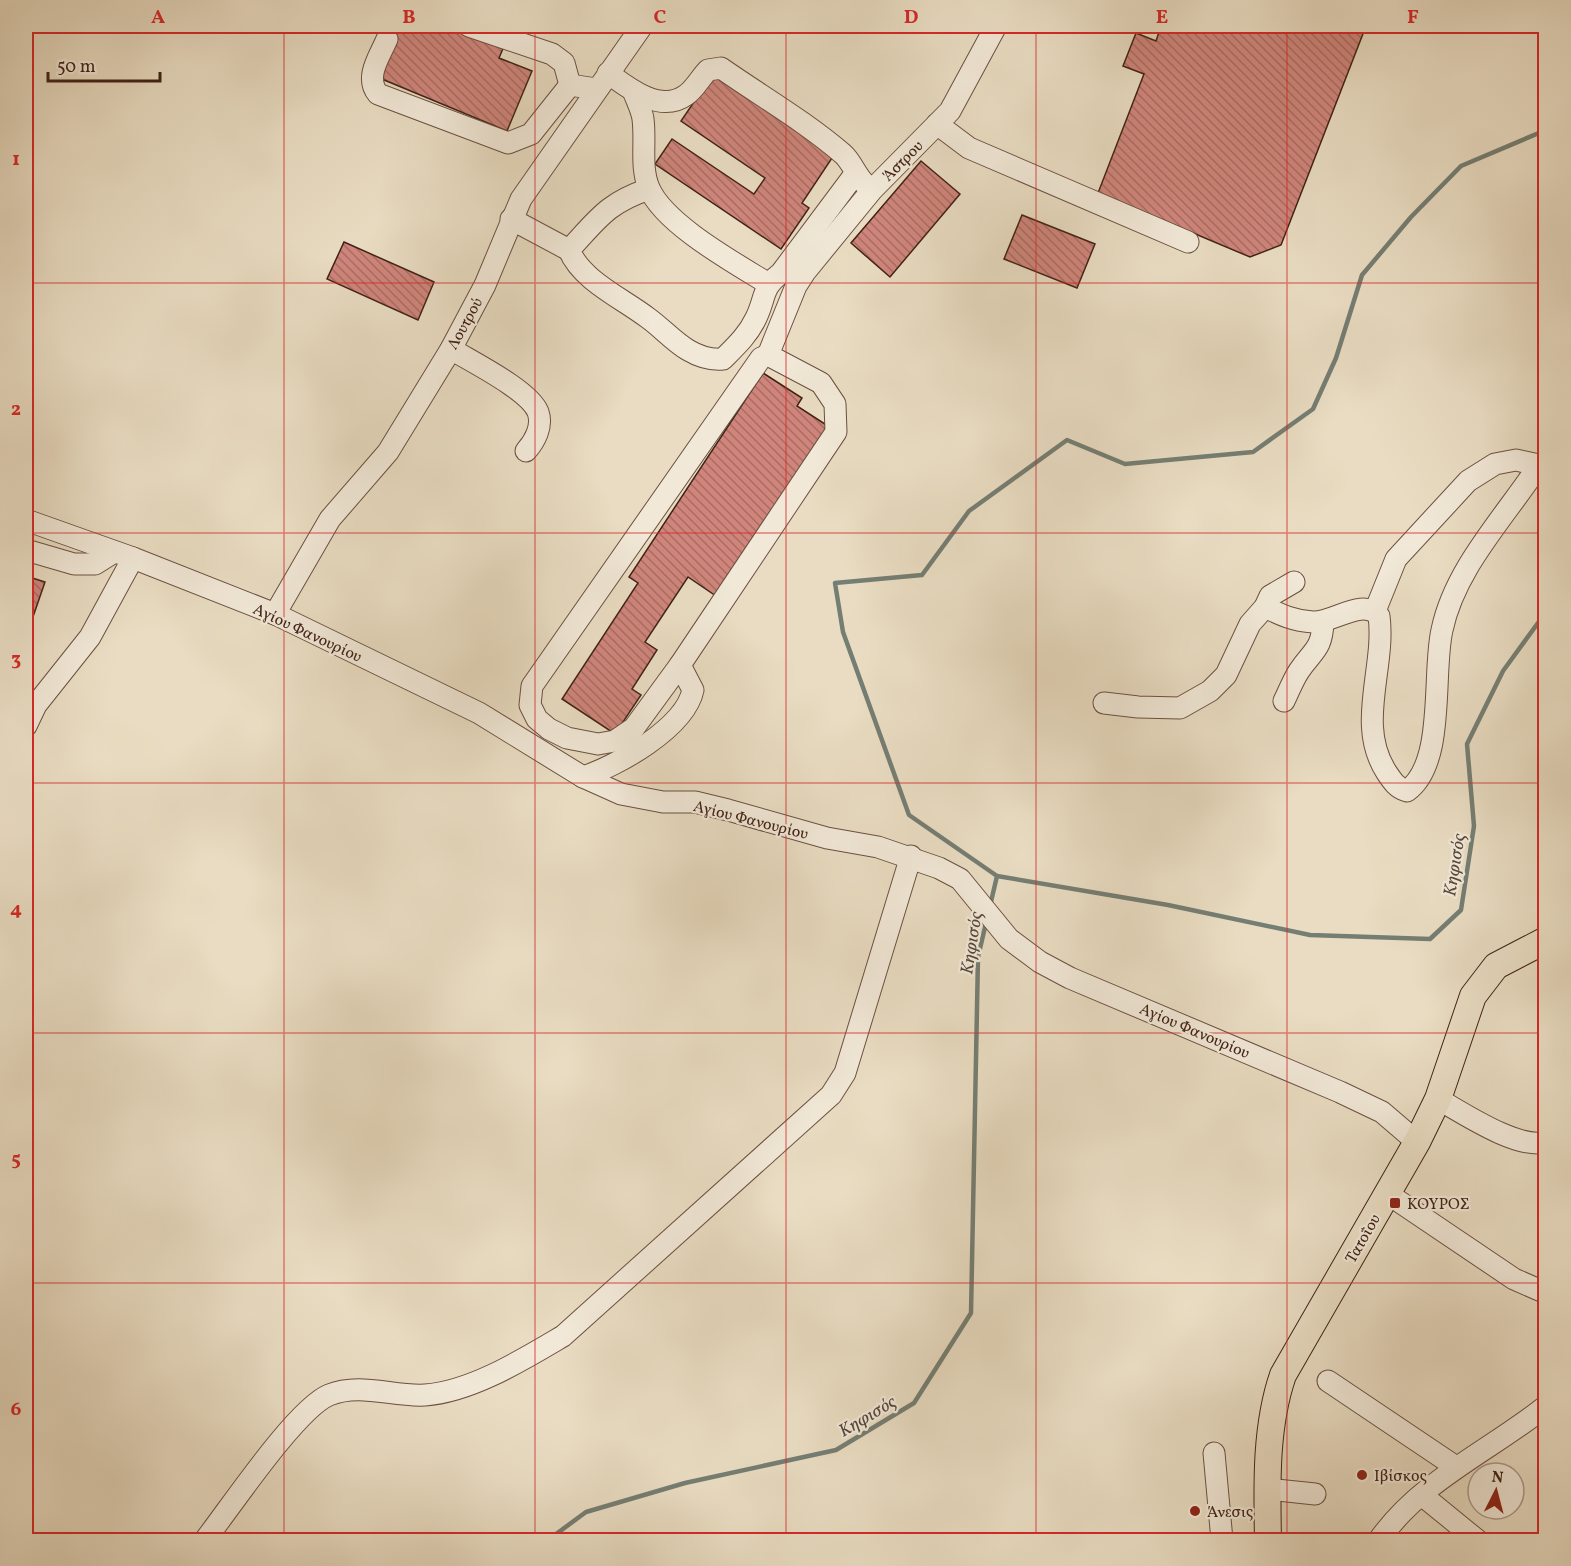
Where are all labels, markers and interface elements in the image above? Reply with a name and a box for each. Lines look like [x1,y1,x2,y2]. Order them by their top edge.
text: A [151,4,165,32]
text: B [402,4,416,32]
text: C [654,4,667,32]
text: D [904,4,918,32]
text: E [1156,4,1168,32]
text: F [1407,4,1419,32]
scale bar [48,45,160,83]
text: 50 m [57,55,96,80]
street label: Άστρου [878,136,929,187]
text: 1 [12,146,20,174]
street label: Λουτρού [442,294,489,354]
text: 2 [11,396,21,424]
street label: Αγίου Φανουρίου [249,599,365,669]
text: 3 [11,646,21,674]
street label: Αγίου Φανουρίου [691,796,811,846]
water label: Κηφισός [1438,831,1473,898]
text: 4 [10,896,22,924]
water label: Κηφισός [955,909,990,976]
street label: Αγίου Φανουρίου [1136,999,1253,1065]
text: 5 [11,1146,21,1174]
place label: ΚΟΥΡΟΣ [1407,1194,1470,1216]
marker: ΚΟΥΡΟΣ [1388,1196,1402,1210]
street label: Τατοΐου [1341,1210,1387,1268]
water label: Κηφισός [834,1390,902,1444]
text: 6 [11,1396,22,1424]
north arrow [1466,1461,1526,1521]
place label: Ιβίσκος [1374,1466,1427,1488]
text: N [1490,1467,1505,1490]
marker: Ιβίσκος [1355,1468,1369,1482]
place label: Άνεσις [1207,1502,1253,1524]
marker: Άνεσις [1188,1504,1202,1518]

